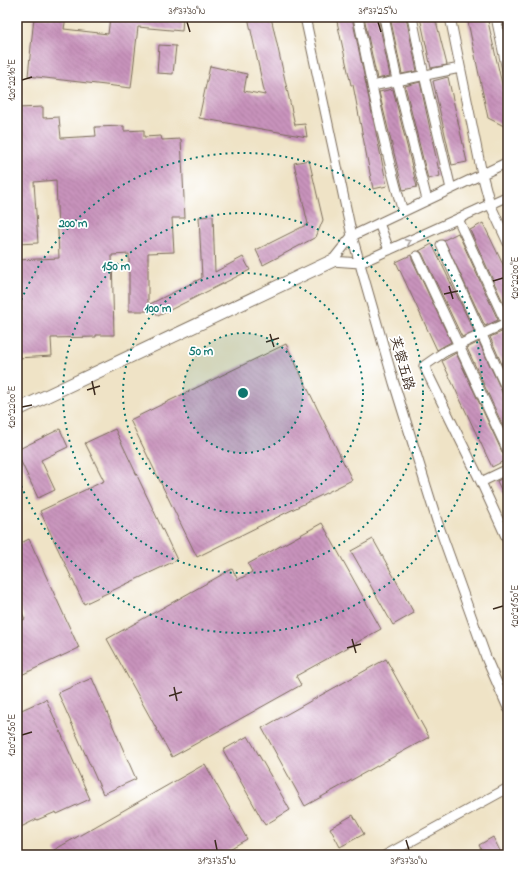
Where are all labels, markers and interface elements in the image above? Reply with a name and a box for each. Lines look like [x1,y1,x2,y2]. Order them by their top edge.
text: 31°37'30"N [169,4,206,19]
text: 31°37'25"N [358,4,398,19]
text: 120°22'10"E [5,59,20,101]
text: 200 m [58,215,88,233]
one-way arrow [404,239,412,247]
text: 120°22'00"E [508,256,523,300]
text: 150 m [102,258,131,276]
text: 100 m [145,300,172,318]
street label: 芙蓉五路 [384,334,419,393]
text: 50 m [189,343,214,361]
text: 120°22'00"E [5,385,20,429]
centre of rings [236,386,250,400]
text: 120°21'50"E [508,585,523,627]
text: 120°21'50"E [5,714,20,756]
text: 31°37'35"N [198,854,236,869]
text: 31°37'30"N [391,854,428,869]

